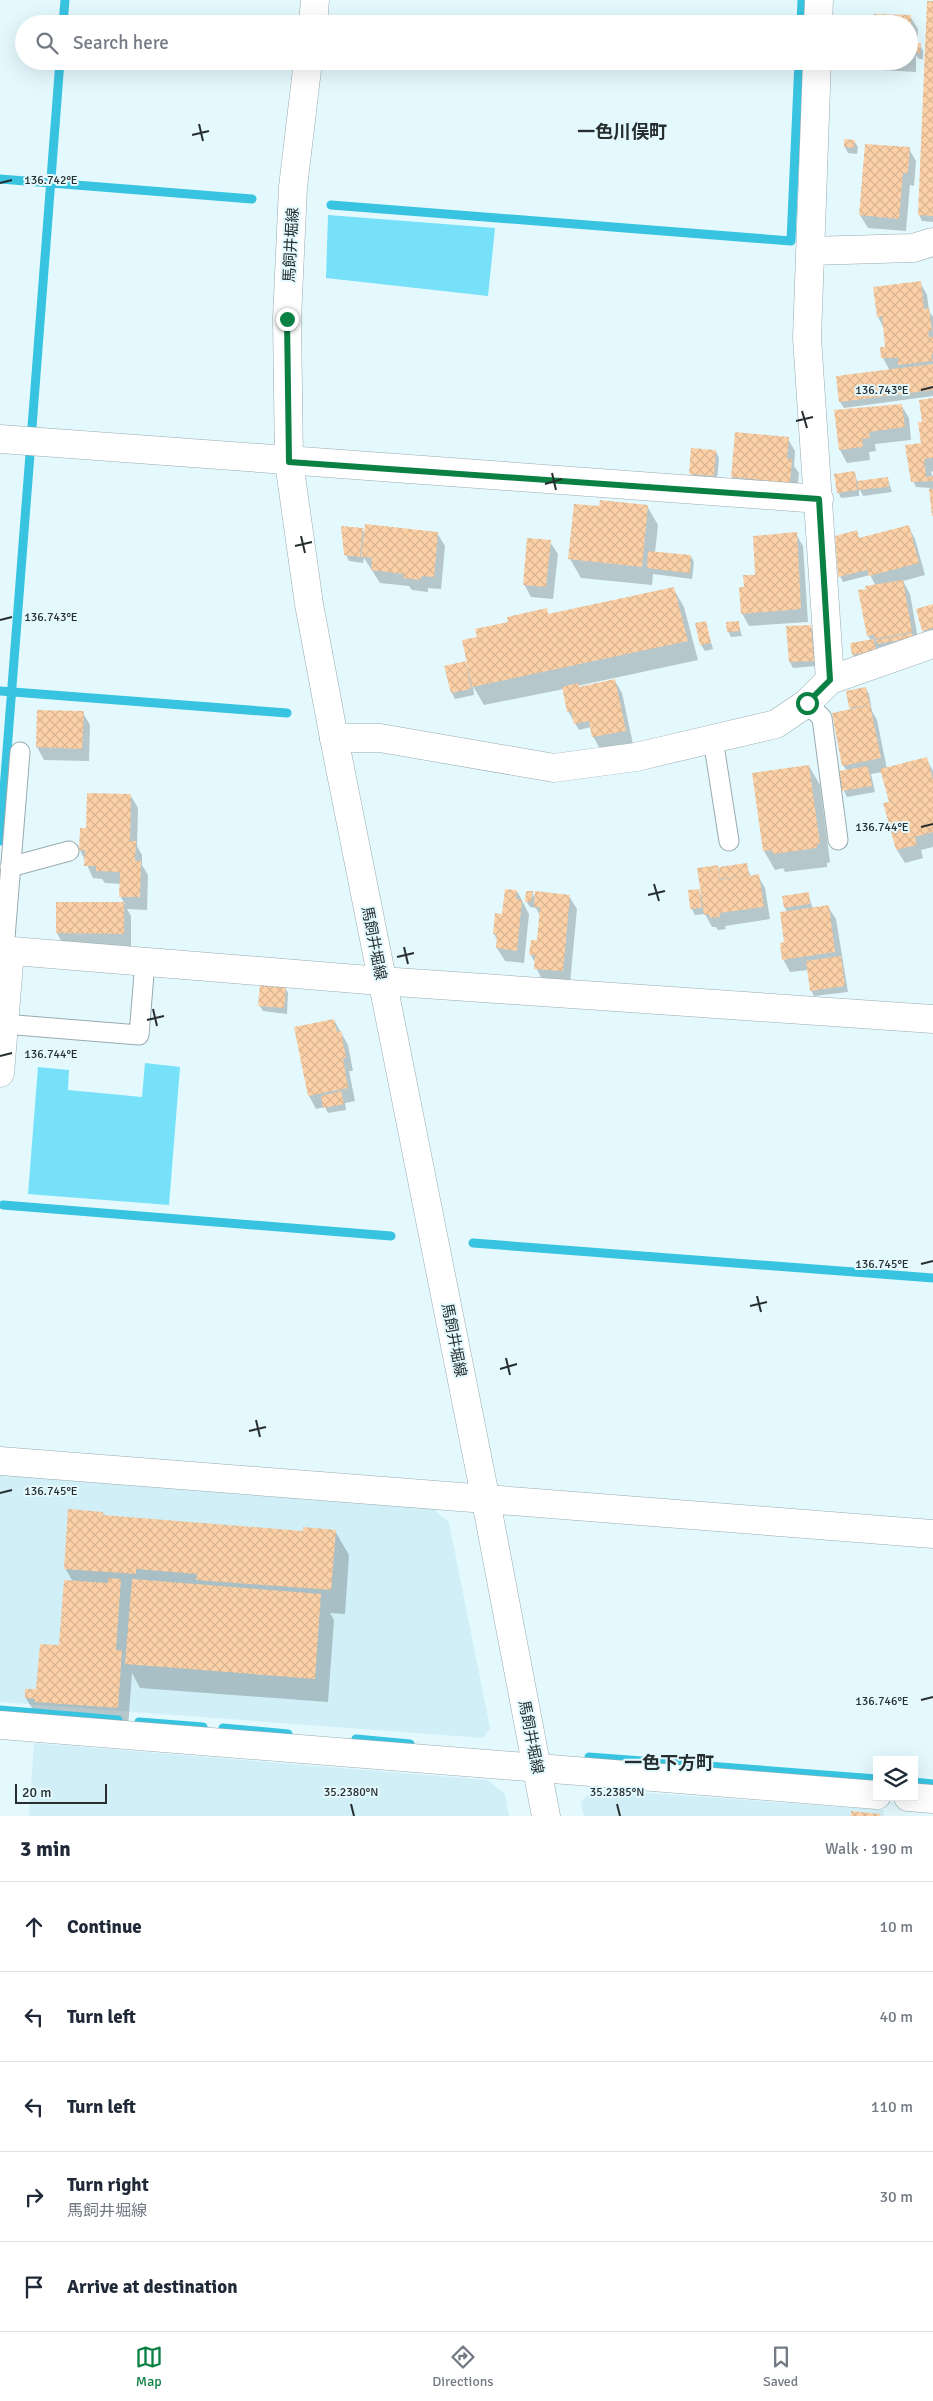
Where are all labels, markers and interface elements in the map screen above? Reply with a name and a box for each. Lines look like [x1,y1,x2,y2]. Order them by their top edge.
search box [15,15,918,70]
icon: search [33,29,61,57]
text: Search here [73,31,169,55]
district label: 一色川俣町 [577,121,667,143]
text: 136.742°E [24,173,78,188]
street label: 馬飼井堀線 [280,207,302,283]
route end [276,308,299,331]
text: 136.743°E [855,383,909,398]
text: 136.743°E [24,610,78,625]
route start [796,692,819,715]
text: 136.744°E [855,820,909,835]
street label: 馬飼井堀線 [358,904,390,982]
text: 136.744°E [24,1047,78,1062]
text: 136.745°E [855,1257,909,1272]
street label: 馬飼井堀線 [438,1301,470,1379]
text: 136.745°E [24,1484,78,1499]
text: 136.746°E [855,1694,909,1709]
street label: 馬飼井堀線 [515,1698,547,1776]
district label: 一色下方町 [624,1752,714,1774]
map controls [873,1756,918,1801]
button: layers [873,1756,918,1801]
scale bar [15,1781,108,1804]
text: 20 m [22,1784,51,1801]
text: 35.2380°N [324,1785,378,1800]
text: 35.2385°N [590,1785,644,1800]
text: 3 min [20,1836,71,1862]
text: Walk · 190 m [825,1839,913,1859]
icon: ahead [20,1913,48,1941]
text: Continue [67,1915,142,1939]
text: 10 m [879,1917,913,1937]
icon: left [20,2003,48,2031]
text: Turn left [67,2005,136,2029]
text: 40 m [879,2007,913,2027]
icon: left [20,2093,48,2121]
text: Turn left [67,2095,136,2119]
text: 110 m [871,2097,913,2117]
text: Turn right [67,2173,149,2197]
icon: right [20,2183,48,2211]
text: 30 m [879,2187,913,2207]
text: 馬飼井堀線 [67,2201,147,2221]
icon: arrive [20,2273,48,2301]
text: Arrive at destination [67,2275,238,2299]
tab: Map [135,2343,163,2390]
tab: Directions [432,2343,493,2390]
tab: Saved [763,2343,798,2390]

